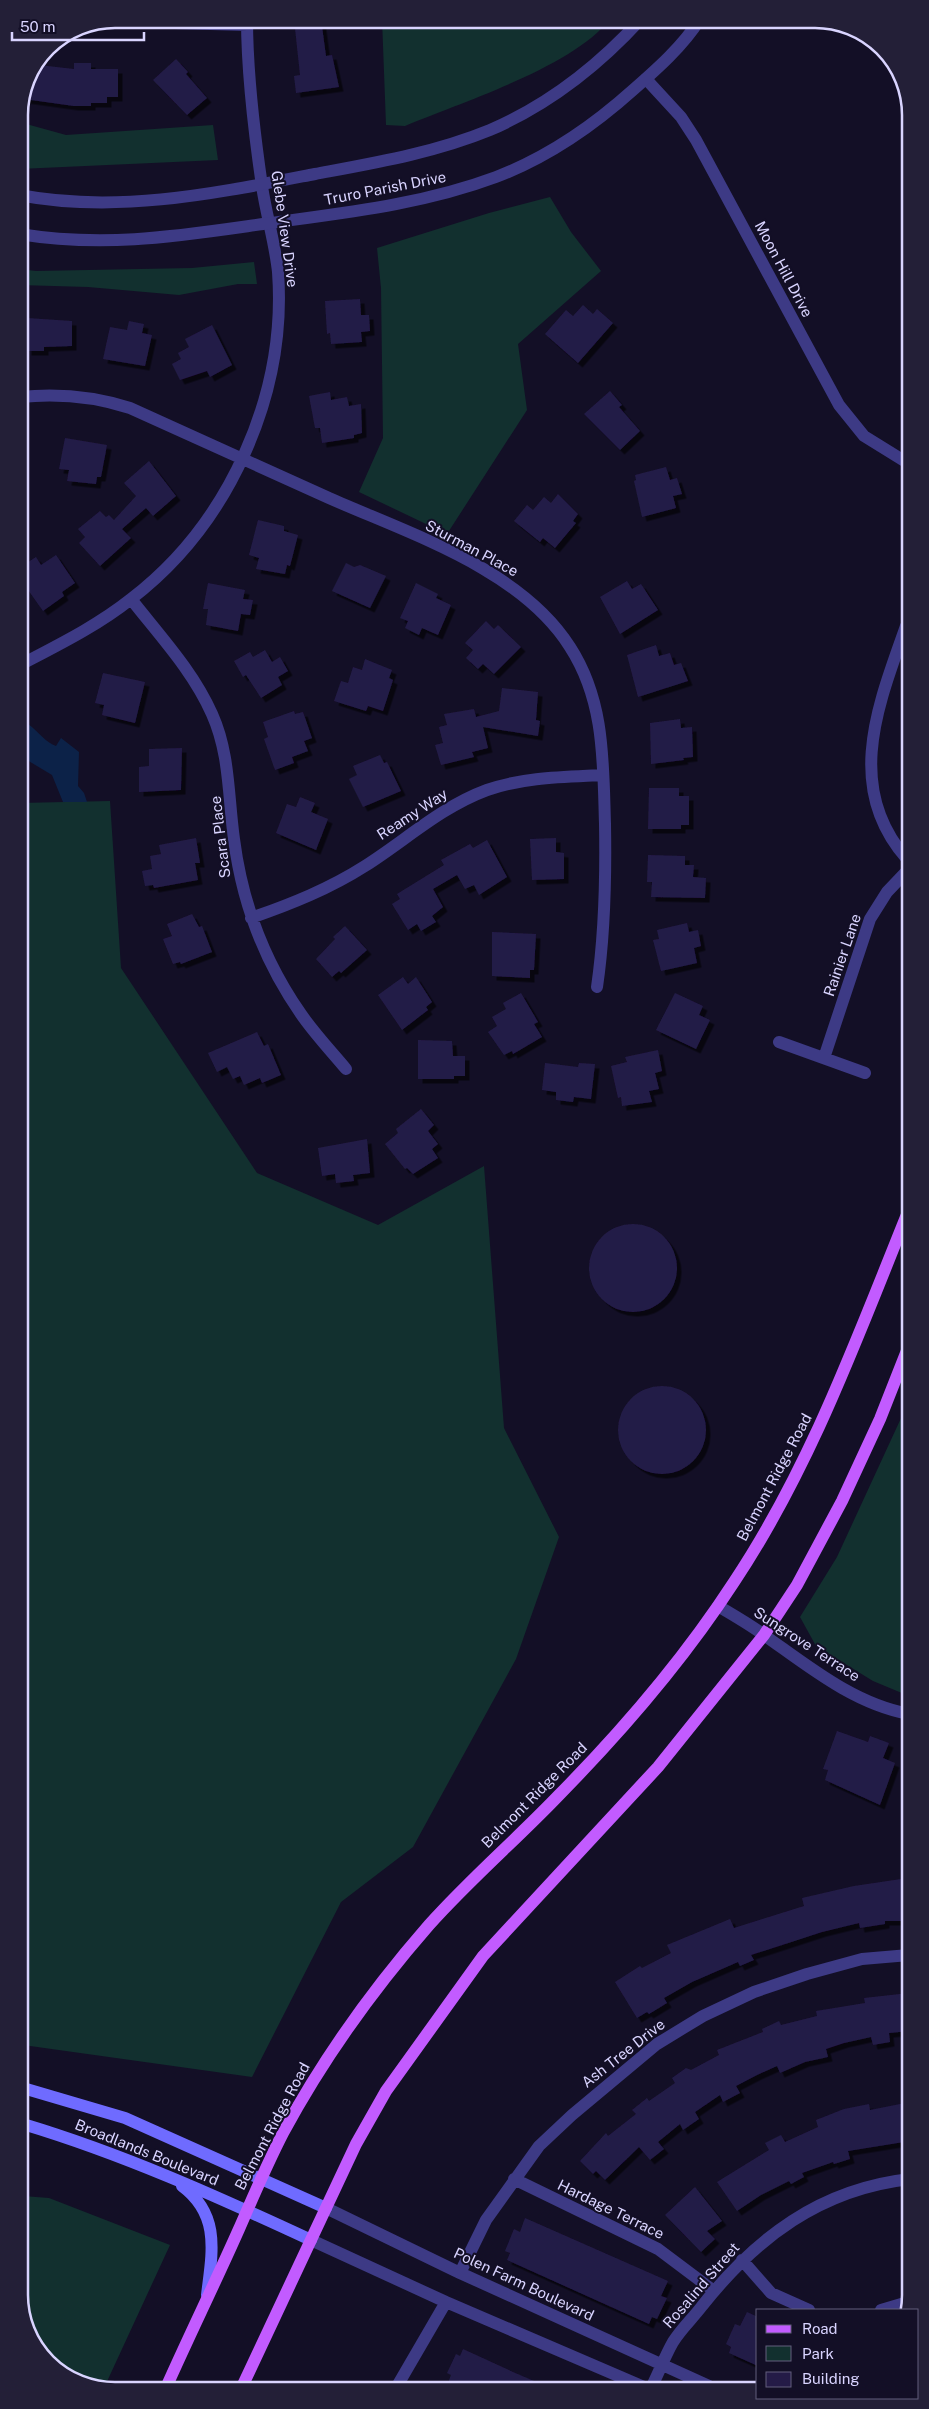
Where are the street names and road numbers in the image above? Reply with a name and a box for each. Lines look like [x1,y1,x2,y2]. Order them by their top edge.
street label: Truro Parish Drive [323,168,447,208]
street label: Glebe View Drive [268,170,302,288]
street label: Moon Hill Drive [752,218,816,320]
street label: Sturman Place [423,516,521,580]
street label: Reamy Way [374,785,450,843]
street label: Scara Place [207,795,233,879]
street label: Rainier Lane [820,911,864,999]
street label: Belmont Ridge Road [733,1410,815,1544]
street label: Sungrove Terrace [751,1603,863,1685]
street label: Belmont Ridge Road [478,1739,590,1851]
street label: Ash Tree Drive [578,2015,668,2091]
street label: Belmont Ridge Road [231,2059,313,2193]
street label: Broadlands Boulevard [73,2115,221,2189]
street label: Hardage Terrace [555,2176,667,2242]
street label: Rosalind Street [659,2239,743,2331]
street label: Polen Farm Boulevard [451,2244,597,2324]

